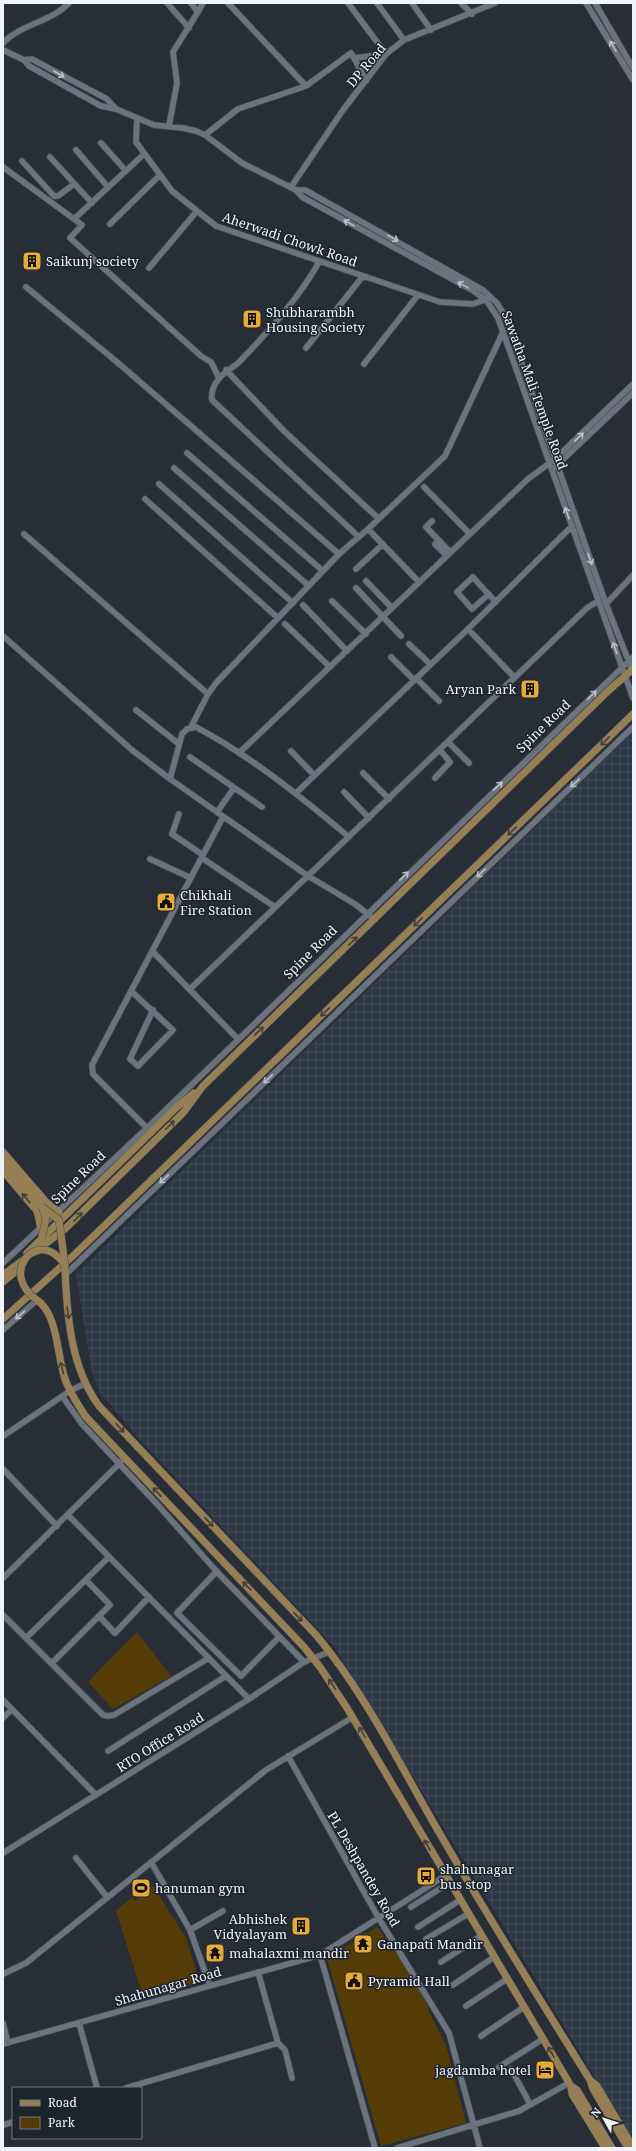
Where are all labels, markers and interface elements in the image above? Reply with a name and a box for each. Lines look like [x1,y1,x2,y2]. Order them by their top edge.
street label: DP Road [342,39,390,91]
one-way arrow [608,40,616,52]
one-way arrow [53,70,65,78]
street label: Aherwadi Chowk Road [220,207,360,271]
one-way arrow [343,218,355,226]
one-way arrow [387,235,399,243]
building icon: Saikunj society [21,250,43,272]
place label: Saikunj society [46,252,140,270]
one-way arrow [457,281,469,288]
place label: Shubharambh Housing Society [266,303,366,336]
building icon: Shubharambh Housing Society [241,308,263,330]
street label: Sawatha Mali Temple Road [498,308,572,472]
one-way arrow [574,432,584,442]
one-way arrow [563,507,571,519]
one-way arrow [587,552,595,564]
one-way arrow [611,642,618,655]
building icon: Aryan Park [519,678,541,700]
place label: Aryan Park [445,680,516,698]
one-way arrow [587,691,597,700]
street label: Spine Road [512,695,574,757]
one-way arrow [600,736,610,746]
one-way arrow [570,778,580,788]
one-way arrow [493,781,503,791]
one-way arrow [506,827,517,836]
one-way arrow [476,868,486,878]
one-way arrow [399,872,409,881]
place label: Chikhali Fire Station [180,886,252,919]
public building icon: Chikhali Fire Station [155,891,177,913]
one-way arrow [413,917,423,927]
street label: Spine Road [279,921,341,983]
one-way arrow [348,936,358,945]
one-way arrow [320,1007,330,1017]
one-way arrow [254,1026,264,1036]
one-way arrow [263,1074,273,1084]
one-way arrow [165,1120,175,1130]
street label: Spine Road [47,1146,109,1208]
one-way arrow [159,1174,169,1184]
one-way arrow [21,1192,30,1203]
one-way arrow [73,1212,83,1222]
one-way arrow [65,1306,73,1319]
one-way arrow [15,1310,25,1320]
one-way arrow [58,1362,65,1375]
one-way arrow [115,1423,124,1433]
one-way arrow [153,1487,162,1497]
one-way arrow [204,1517,213,1527]
one-way arrow [242,1581,252,1591]
one-way arrow [294,1612,303,1622]
one-way arrow [327,1678,335,1690]
street label: RTO Office Road [113,1708,207,1776]
one-way arrow [357,1726,365,1738]
street label: PL Deshpandey Road [324,1808,404,1930]
one-way arrow [423,1839,431,1851]
place label: shahunagar bus stop [440,1860,514,1893]
bus stop icon: shahunagar bus stop [415,1865,437,1887]
sports icon: hanuman gym [130,1877,152,1899]
place label: hanuman gym [155,1879,245,1897]
place label: Abhishek Vidyalayam [213,1910,287,1943]
building icon: Abhishek Vidyalayam [290,1915,312,1937]
temple icon: Ganapati Mandir [352,1933,374,1955]
place label: Ganapati Mandir [377,1935,483,1953]
temple icon: mahalaxmi mandir [204,1942,226,1964]
place label: mahalaxmi mandir [229,1944,349,1962]
street label: Shahunagar Road [113,1962,223,2010]
public building icon: Pyramid Hall [343,1970,365,1992]
place label: Pyramid Hall [368,1972,450,1990]
one-way arrow [547,2047,555,2058]
hotel icon: jagdamba hotel [534,2059,556,2081]
place label: jagdamba hotel [434,2061,531,2079]
legend [12,2087,142,2139]
text: Road [48,2094,78,2111]
north arrow [584,2099,624,2139]
text: N [587,2104,605,2120]
text: Park [48,2114,76,2131]

